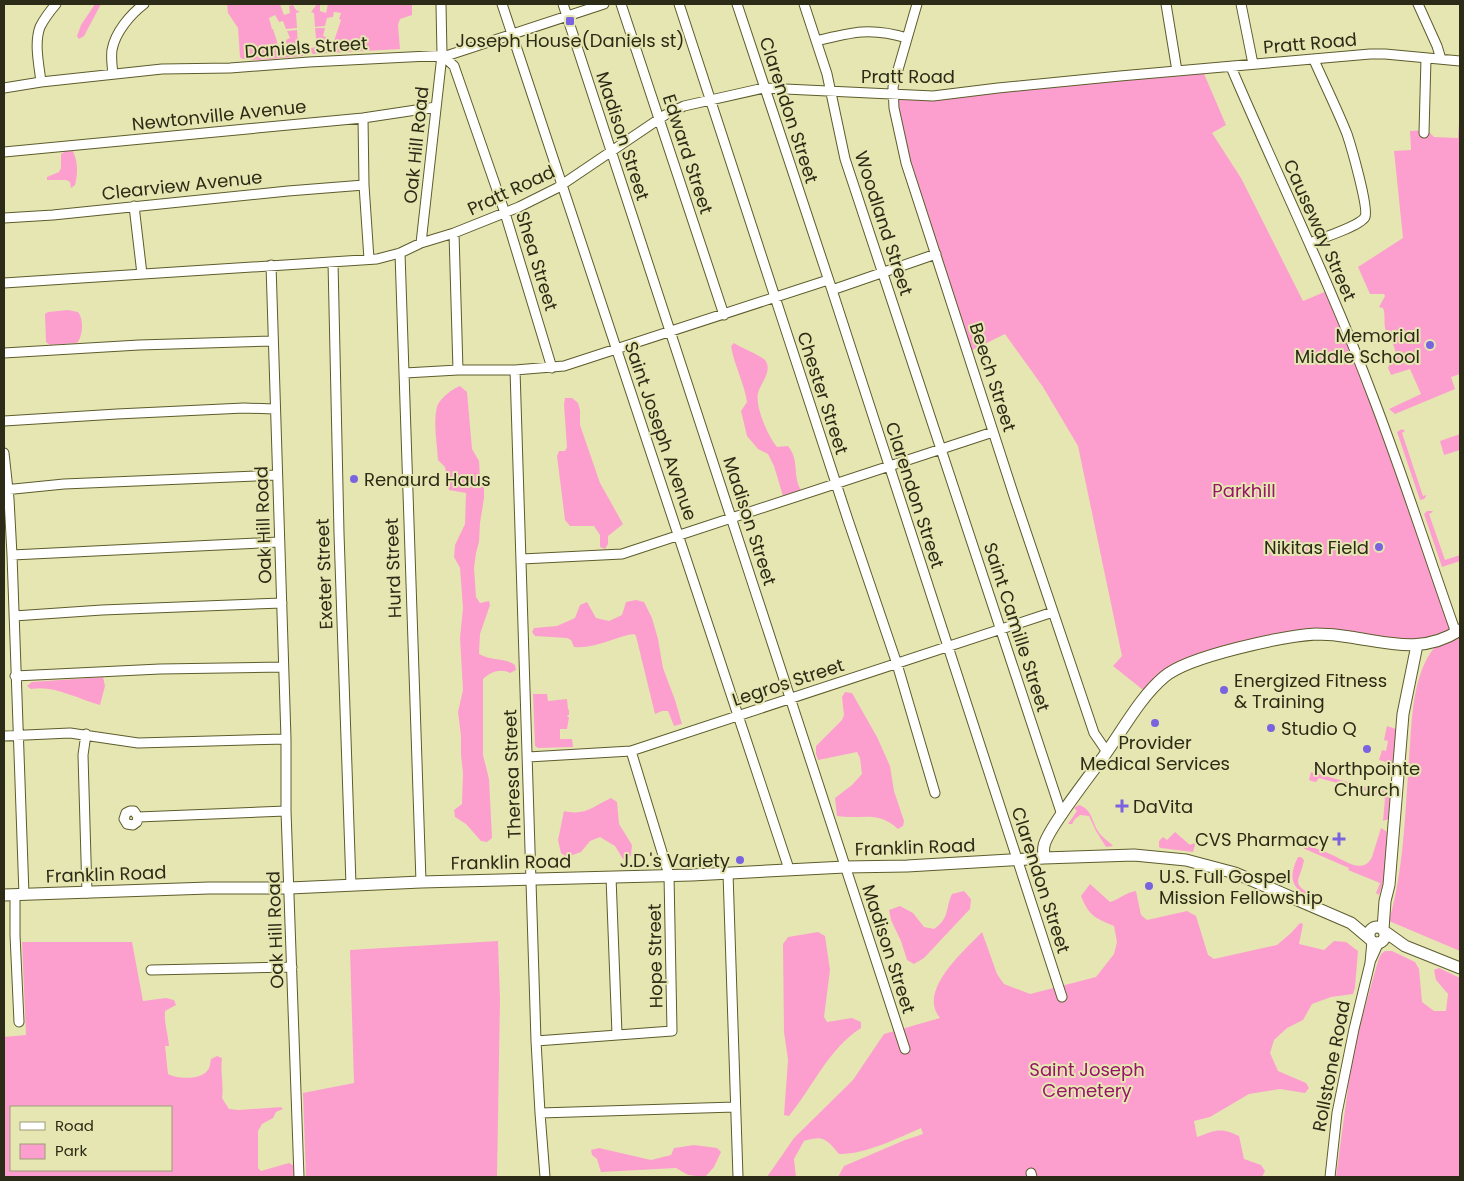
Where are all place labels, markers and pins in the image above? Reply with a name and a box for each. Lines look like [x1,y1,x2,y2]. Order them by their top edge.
marker: Joseph House(Daniels st) [564,15,576,27]
place label: Joseph House(Daniels st) [455,28,685,53]
place label: Memorial Middle School [1295,323,1420,369]
marker: Memorial Middle School [1424,339,1436,351]
place label: Renaurd Haus [364,467,491,492]
marker: Renaurd Haus [348,473,360,485]
place label: Nikitas Field [1264,535,1369,560]
marker: Nikitas Field [1373,541,1385,553]
place label: Energized Fitness & Training [1234,668,1387,714]
marker: Energized Fitness & Training [1218,684,1230,696]
place label: Studio Q [1281,716,1357,741]
marker: Provider Medical Services [1149,717,1161,729]
marker: Studio Q [1265,722,1277,734]
place label: Provider Medical Services [1080,730,1230,776]
marker: Northpointe Church [1361,743,1373,755]
place label: Northpointe Church [1314,756,1420,802]
place label: DaVita [1133,794,1193,819]
marker: DaVita [1115,799,1129,813]
place label: CVS Pharmacy [1195,827,1329,852]
marker: CVS Pharmacy [1333,833,1345,845]
place label: J.D.'s Variety [620,848,730,873]
marker: J.D.'s Variety [734,854,746,866]
place label: U.S. Full Gospel Mission Fellowship [1159,864,1323,910]
marker: U.S. Full Gospel Mission Fellowship [1143,880,1155,892]

